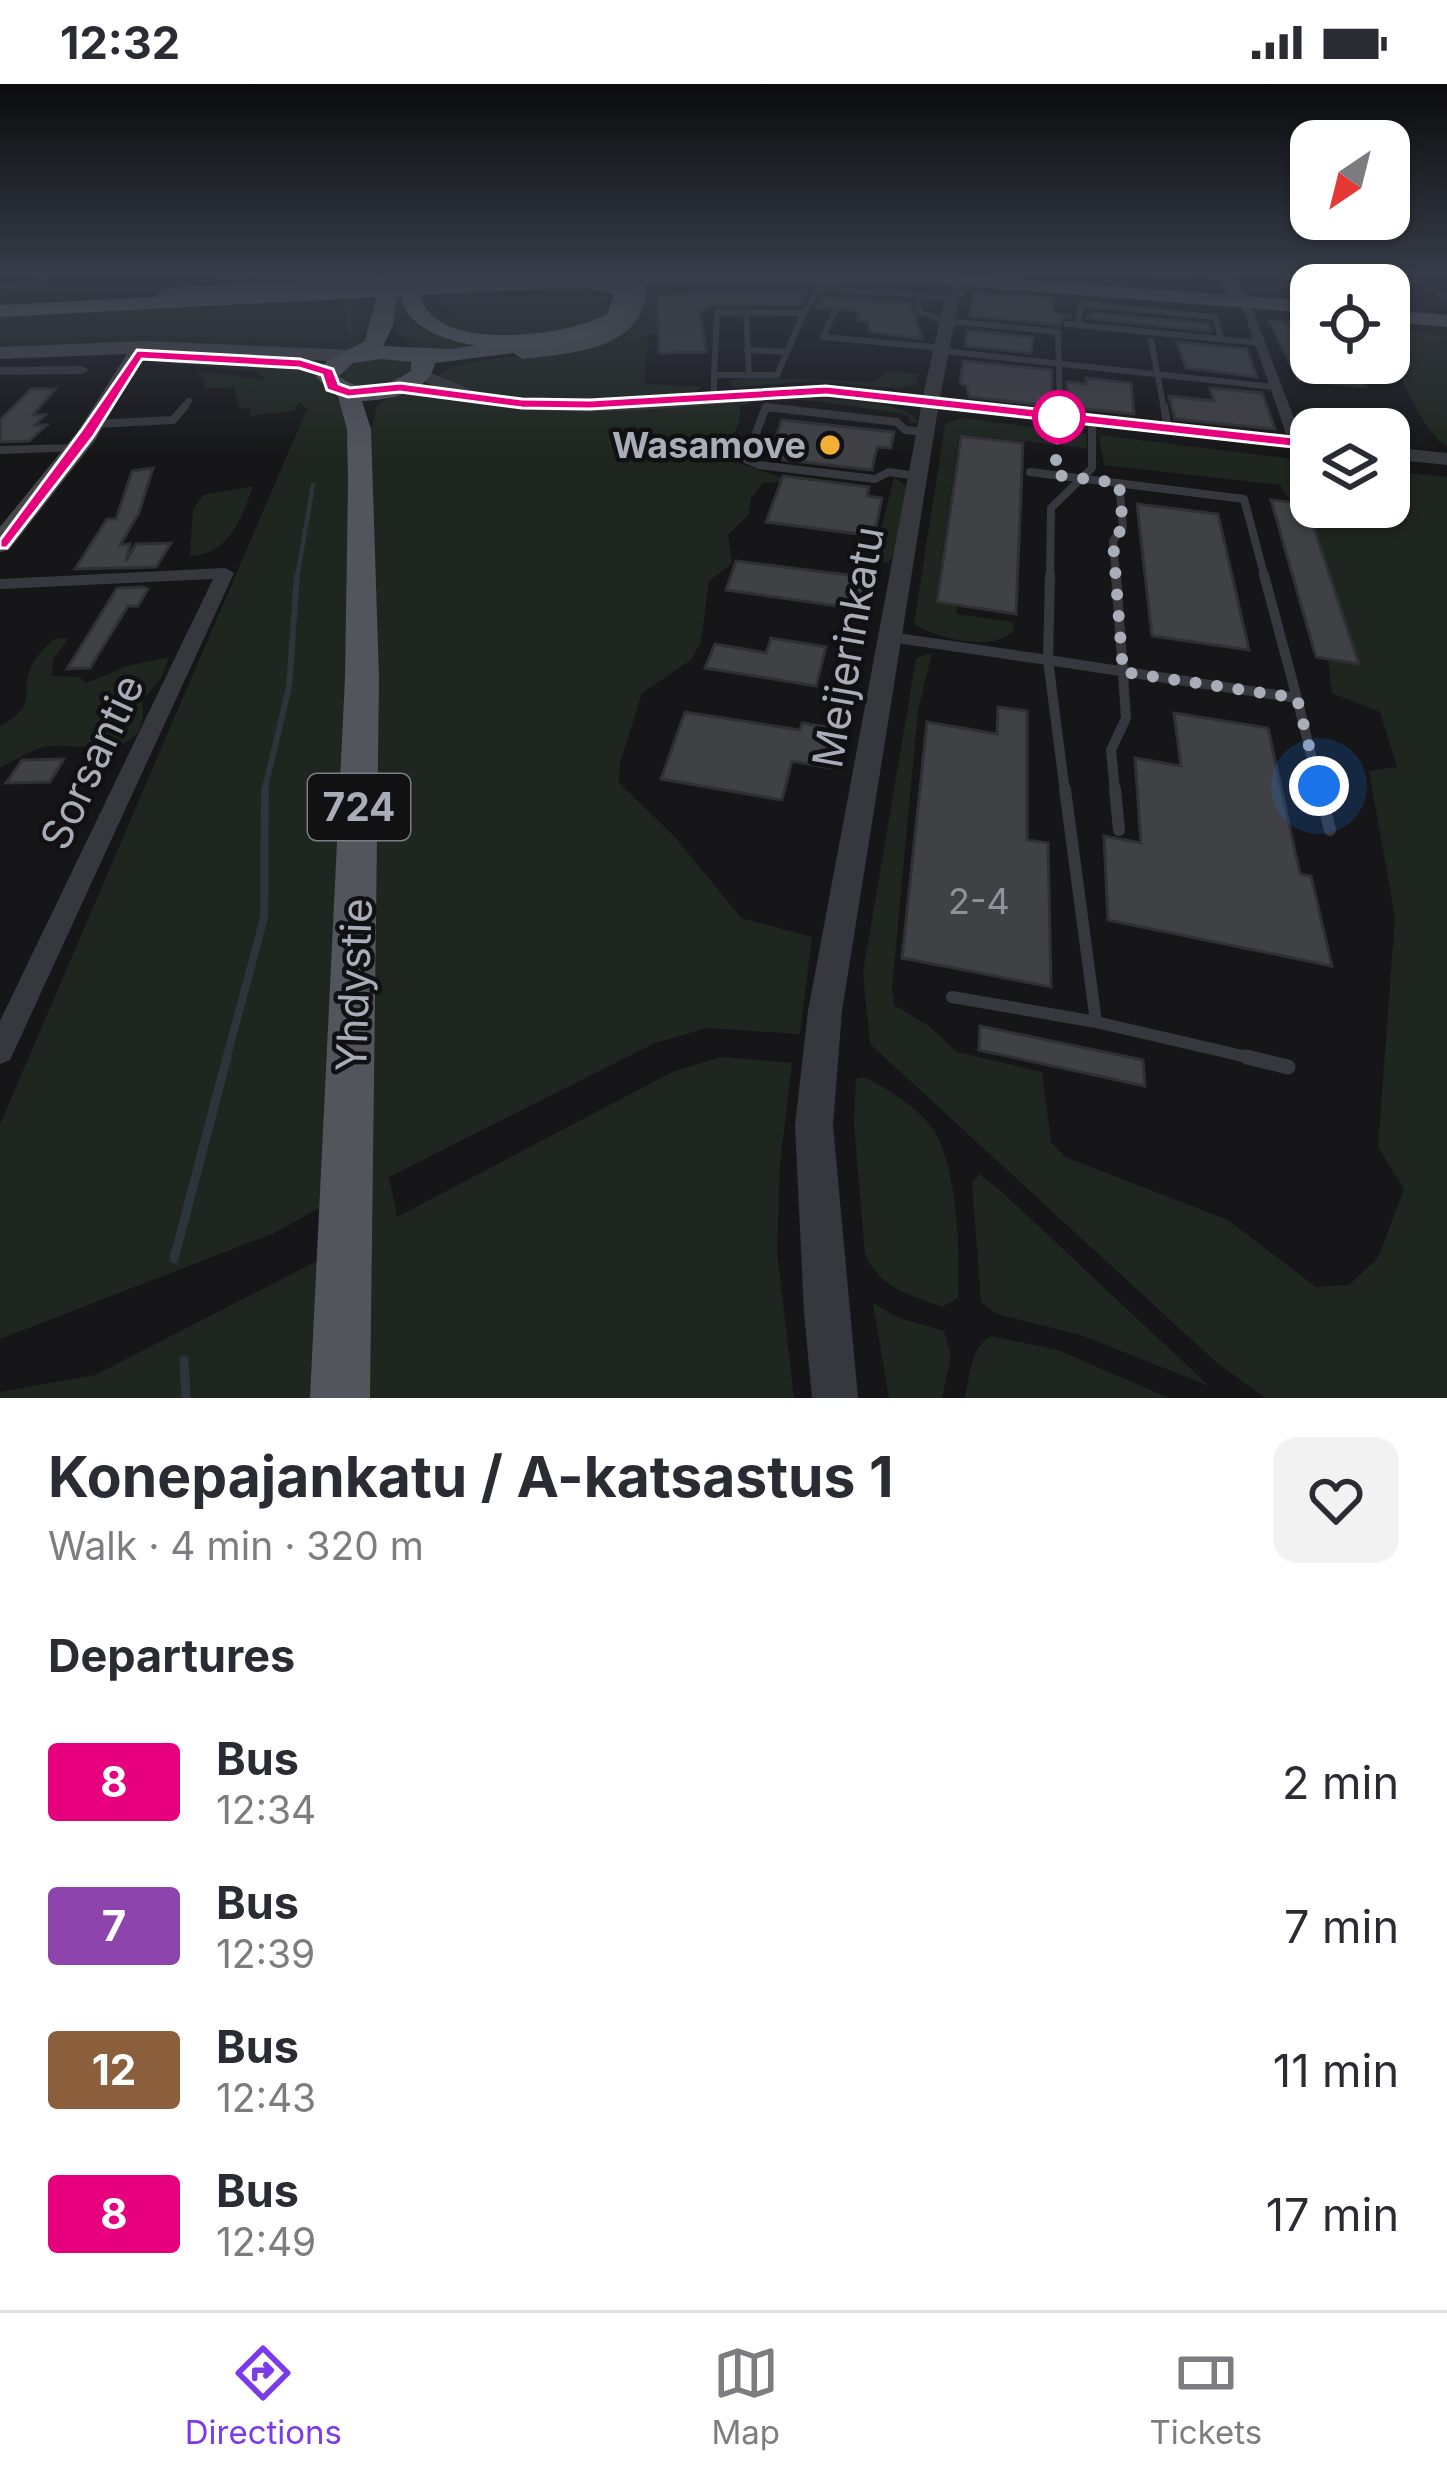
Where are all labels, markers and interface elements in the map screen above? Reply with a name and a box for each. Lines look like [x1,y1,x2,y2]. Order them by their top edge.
text: 12:32 [60,15,180,70]
north arrow [1290,120,1410,240]
map controls [1290,120,1410,528]
button: locate [1290,264,1410,384]
unlabelled marker [1034,392,1084,442]
button: layers [1290,408,1410,528]
place label: Wasamove [612,423,806,467]
marker: Wasamove [817,432,843,458]
street label: Meijerinkatu [801,522,894,771]
street label: Sorsantie [29,666,154,857]
your location [1289,756,1349,816]
road number: 724 [308,774,410,840]
house number: 2-4 [948,879,1010,923]
street label: Yhdystie [325,897,382,1073]
button: heart [1273,1437,1399,1563]
text: Konepajankatu / A-katsastus 1 [48,1442,894,1511]
text: Walk · 4 min · 320 m [48,1522,424,1569]
text: Departures [48,1628,295,1683]
text: Bus [216,1731,299,1786]
text: 2 min [1282,1755,1399,1810]
text: 8 [100,1756,128,1807]
text: 12:34 [216,1786,316,1833]
text: Bus [216,1875,299,1930]
text: 7 min [1284,1899,1399,1954]
text: 7 [102,1900,126,1951]
text: 12:39 [216,1930,315,1977]
text: Bus [216,2019,299,2074]
text: 11 min [1273,2043,1399,2098]
text: 12 [92,2044,136,2095]
text: 12:43 [216,2074,316,2121]
text: Bus [216,2163,299,2218]
text: 17 min [1266,2187,1399,2242]
text: 8 [100,2188,128,2239]
text: 12:49 [216,2218,316,2265]
tab: Directions [185,2340,342,2452]
tab: Map [712,2340,780,2452]
tab: Tickets [1150,2340,1262,2452]

